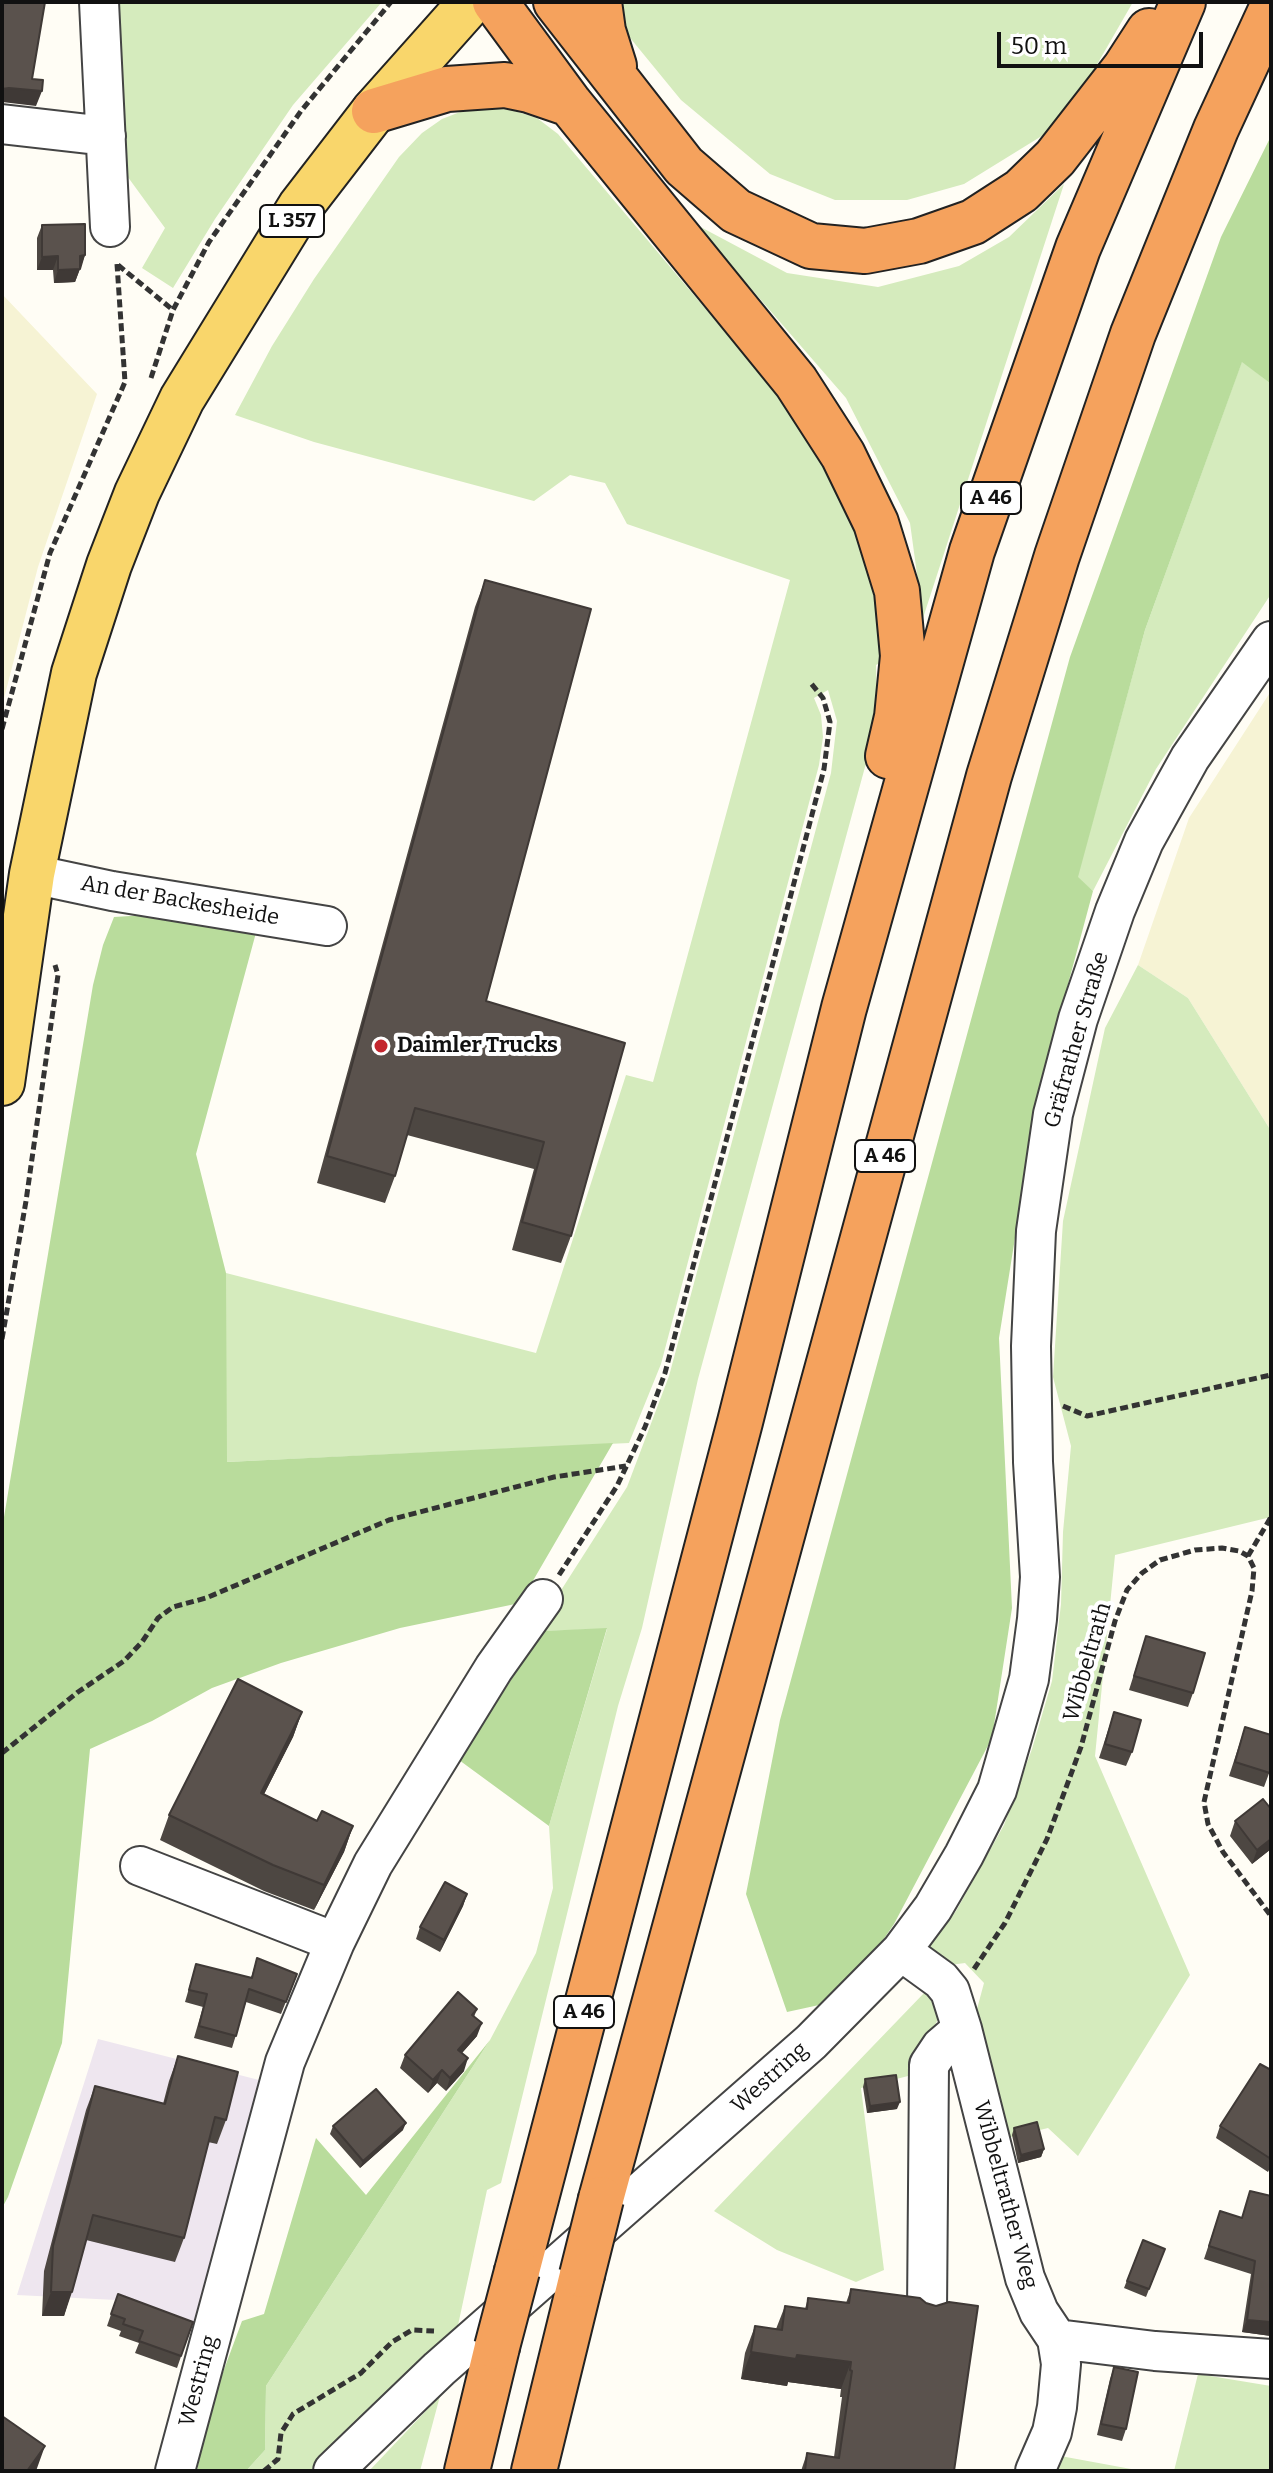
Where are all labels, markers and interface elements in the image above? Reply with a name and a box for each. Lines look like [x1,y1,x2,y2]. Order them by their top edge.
scale bar [1001,16,1207,66]
text: 50 m [1011,32,1067,60]
road number: L 357 [260,205,324,237]
road number: A 46 [961,482,1021,514]
street label: An der Backesheide [79,871,281,931]
street label: Gräfrather Straße [1039,949,1115,1131]
place label: Daimler Trucks [397,1033,558,1059]
marker: Daimler Trucks [372,1037,390,1055]
road number: A 46 [855,1140,915,1172]
street label: Wibbeltrath [1058,1600,1118,1724]
road number: A 46 [554,1996,614,2028]
street label: Westring [726,2037,814,2119]
street label: Wibbeltrather Weg [967,2098,1043,2292]
street label: Westring [174,2332,224,2430]

